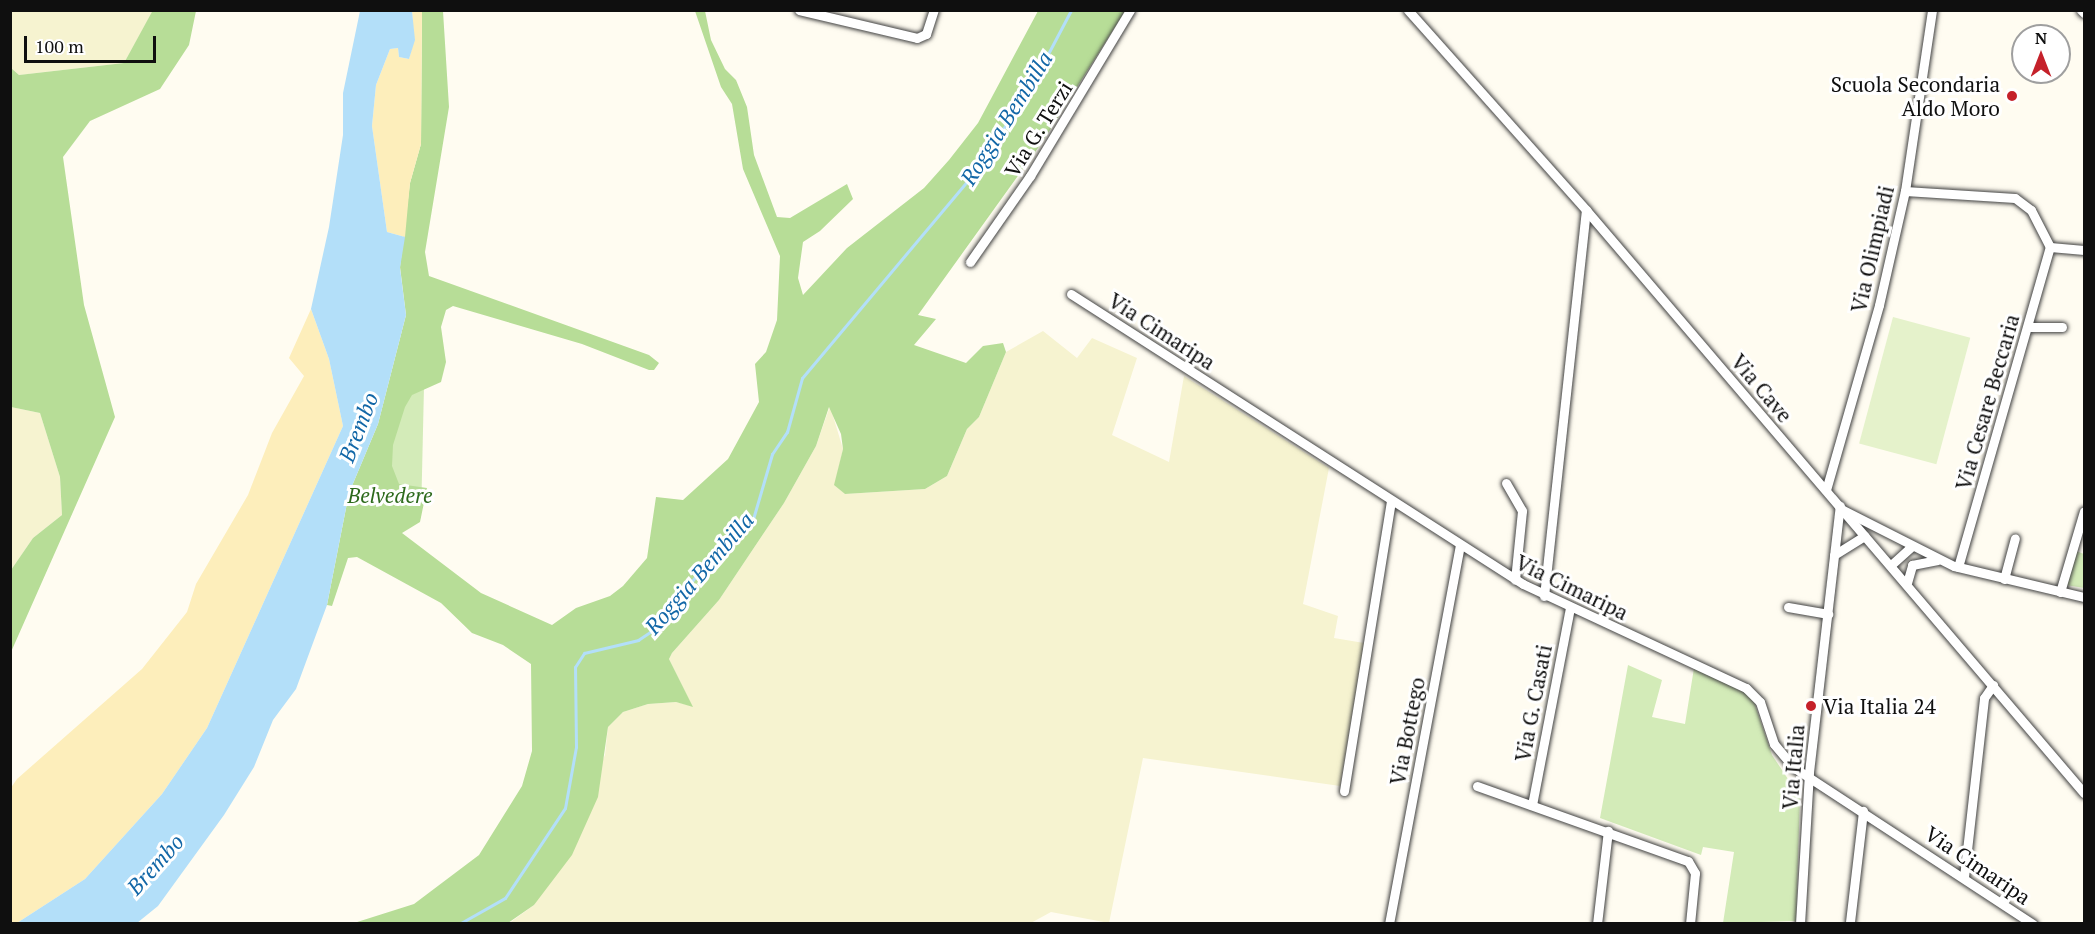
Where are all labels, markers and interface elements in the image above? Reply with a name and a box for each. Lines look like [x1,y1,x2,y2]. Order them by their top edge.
scale bar [27,24,159,62]
north arrow [2011,24,2071,84]
text: N [2035,27,2047,49]
text: 100 m [35,34,84,58]
water label: Roggia Bembilla [954,46,1058,190]
place label: Scuola Secondaria Aldo Moro [1831,71,2000,121]
street label: Via G. Terzi [999,76,1077,182]
marker: Scuola Secondaria Aldo Moro [2005,89,2019,103]
street label: Via Olimpiadi [1845,183,1899,315]
street label: Via Cimaripa [1104,287,1220,375]
street label: Via Cesare Beccaria [1950,311,2024,493]
street label: Via Cave [1726,349,1798,427]
water label: Brembo [333,389,383,465]
park label: Belvedere [347,482,433,508]
water label: Roggia Bembilla [639,507,759,639]
street label: Via Cimaripa [1512,549,1632,625]
street label: Via G. Casati [1509,642,1557,764]
street label: Via Bottego [1384,675,1430,787]
place label: Via Italia 24 [1823,693,1936,719]
marker: Via Italia 24 [1804,699,1818,713]
street label: Via Italia [1777,723,1809,811]
street label: Via Cimaripa [1920,820,2036,910]
water label: Brembo [121,828,189,900]

